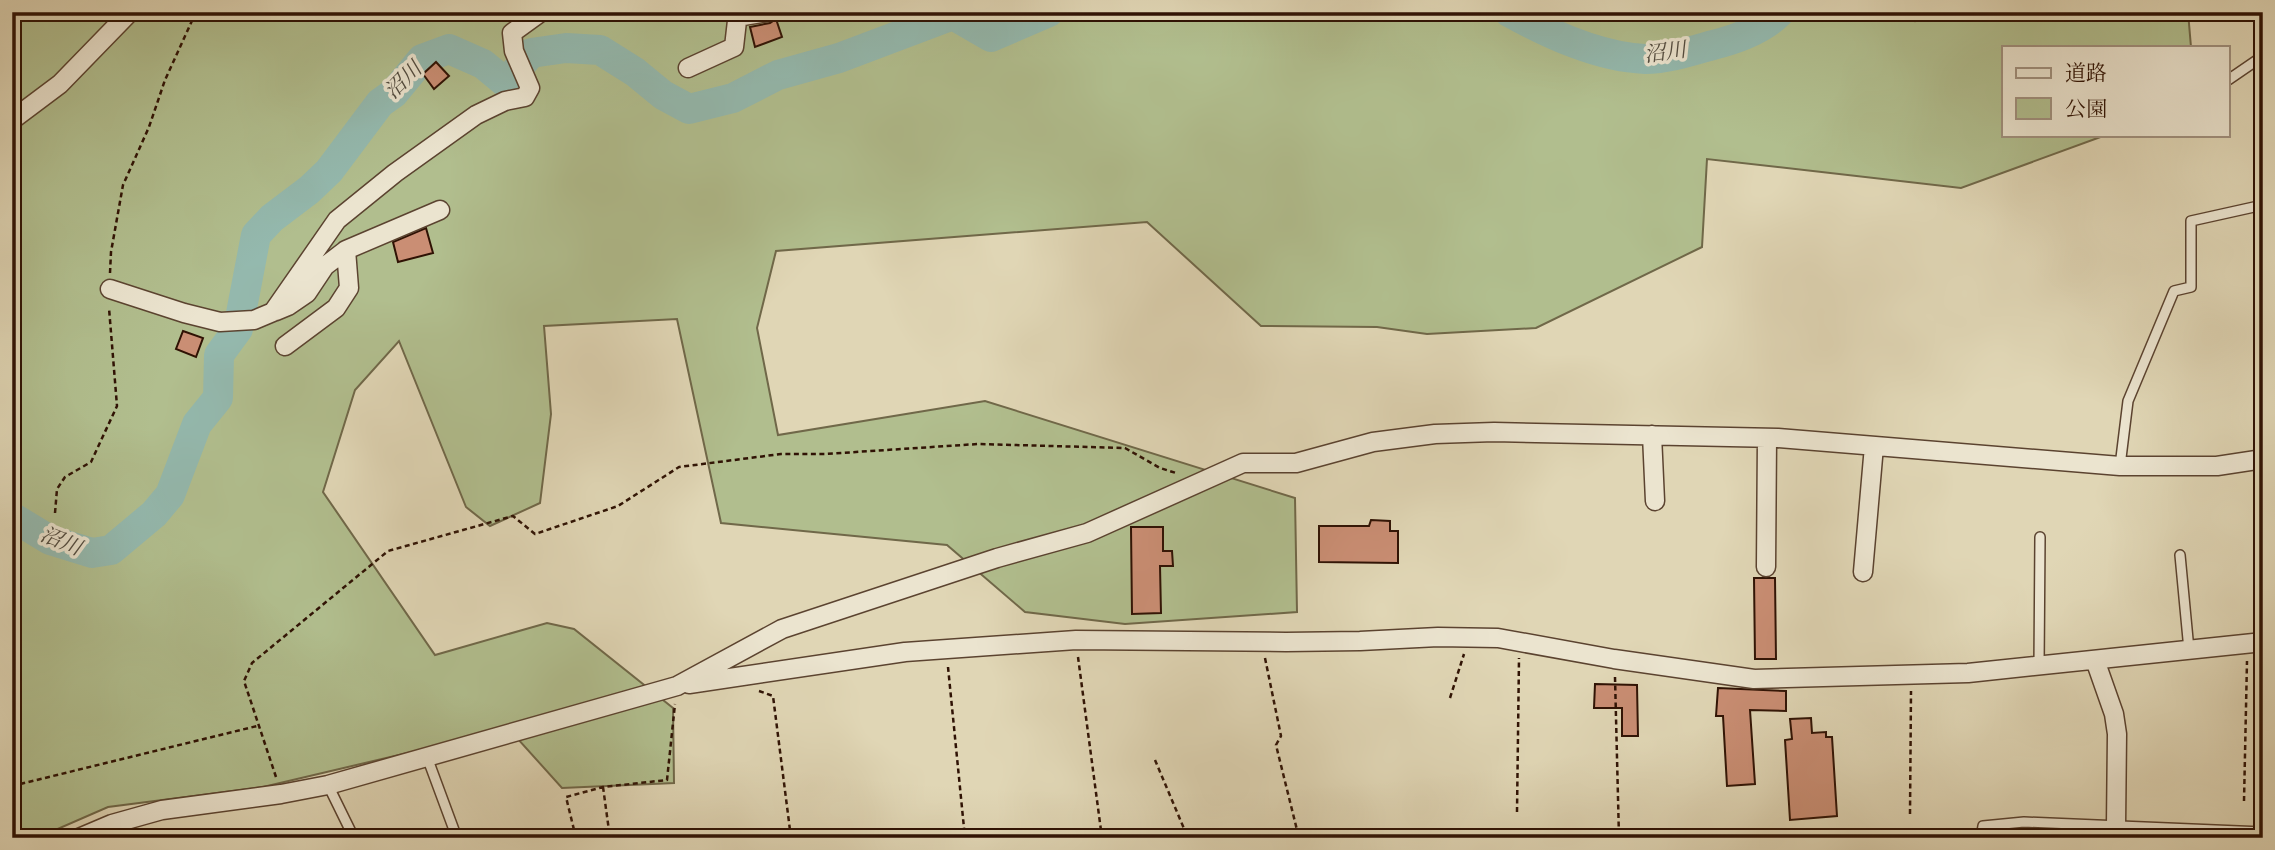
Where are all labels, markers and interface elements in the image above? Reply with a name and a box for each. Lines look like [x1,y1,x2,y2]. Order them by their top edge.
water label: 沼川 [1643,37,1689,67]
legend [2002,46,2230,136]
water label: 沼川 [380,55,428,103]
text: 道路 [2065,61,2107,85]
text: 公園 [2065,97,2107,121]
water label: 沼川 [37,522,87,561]

